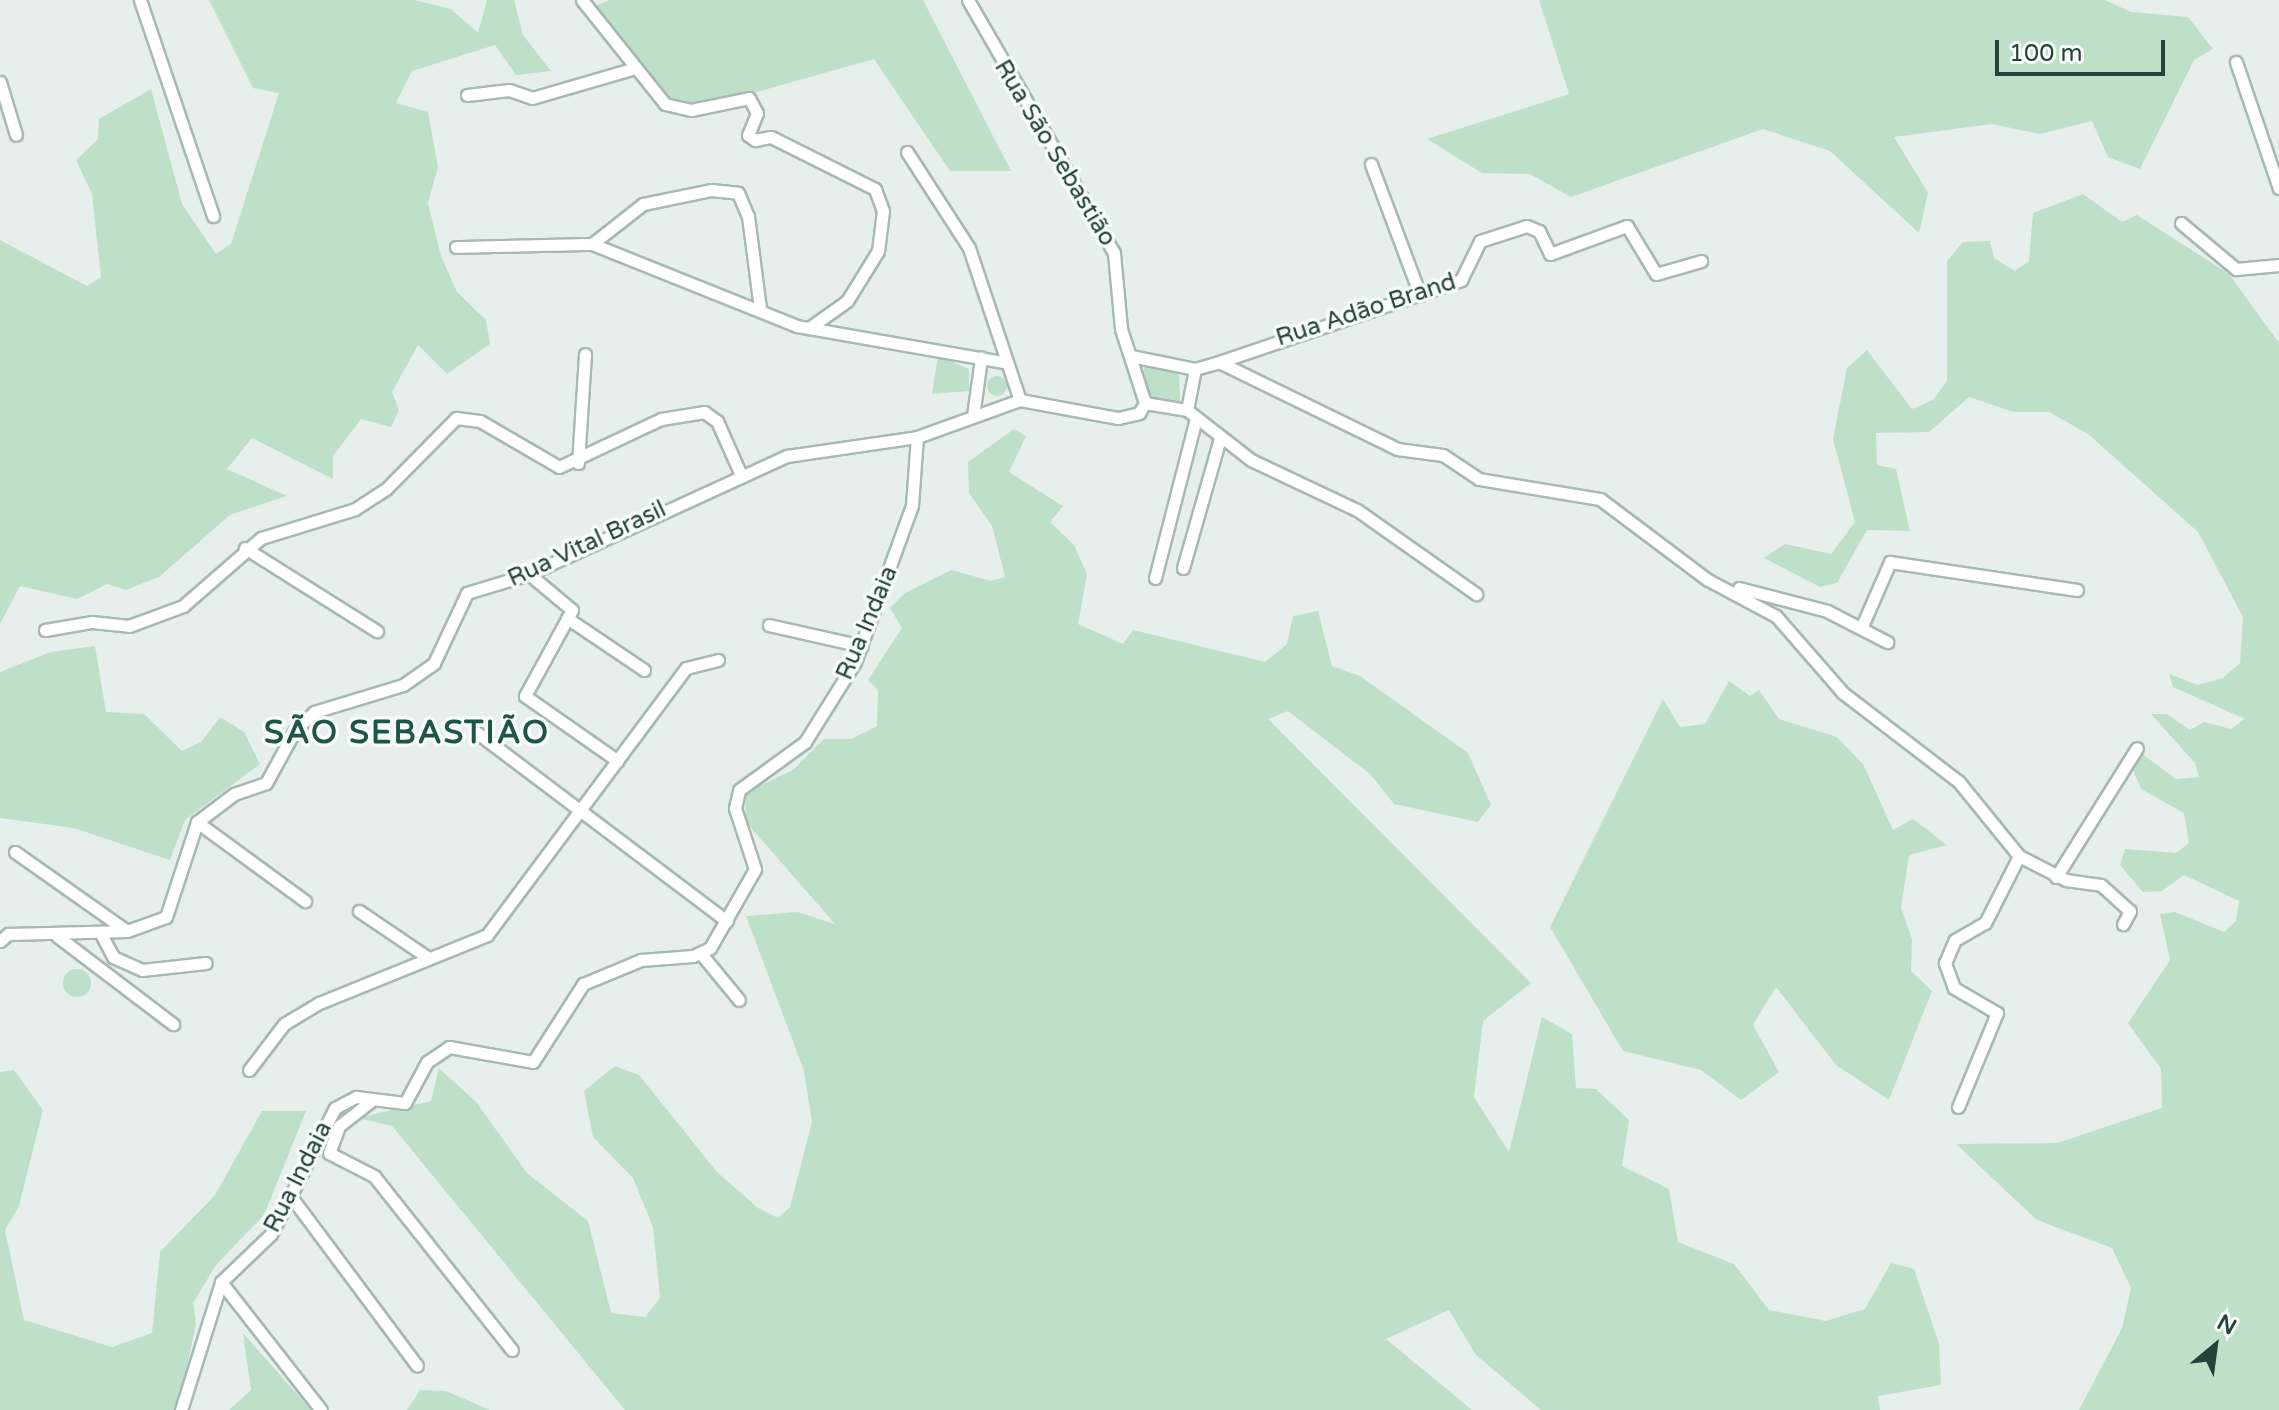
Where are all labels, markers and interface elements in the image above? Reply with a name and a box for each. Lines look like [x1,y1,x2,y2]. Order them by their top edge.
scale bar [1999,24,2169,74]
text: 100 m [2009,39,2083,68]
street label: Rua São Sebastião [988,55,1122,251]
street label: Rua Adão Brand [1272,267,1460,353]
street label: Rua Vital Brasil [503,495,671,593]
street label: Rua Indaia [830,562,904,684]
district label: SÃO SEBASTIÃO [264,714,550,752]
street label: Rua Indaia [258,1117,338,1237]
north arrow [2175,1306,2255,1386]
text: N [2213,1309,2241,1341]

